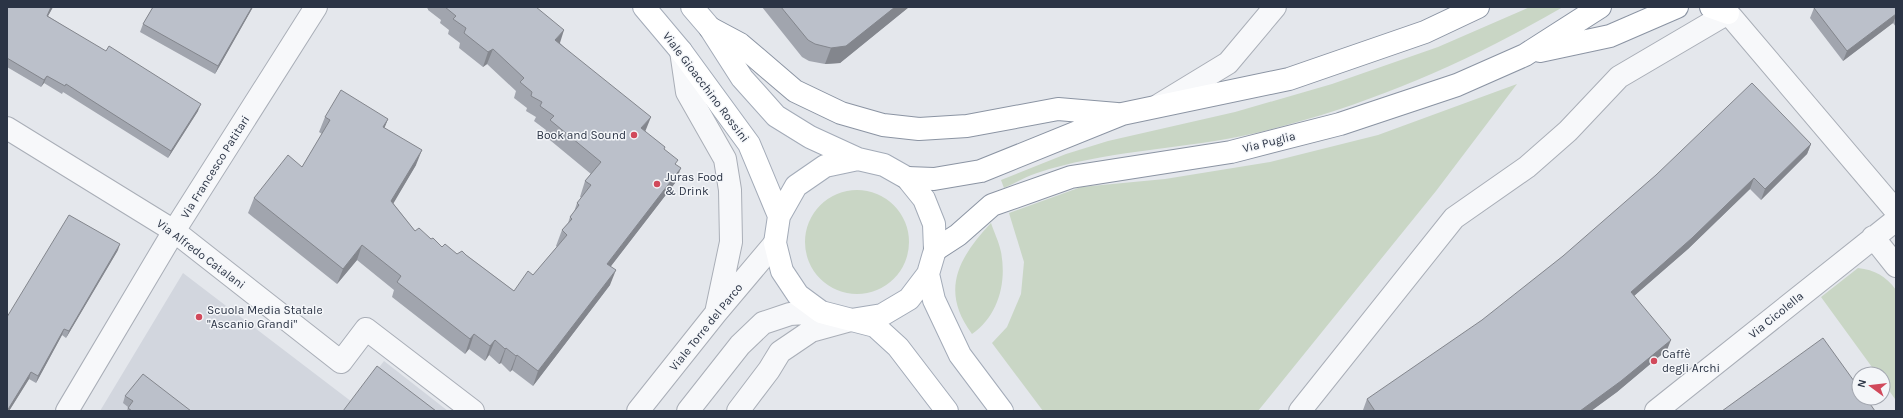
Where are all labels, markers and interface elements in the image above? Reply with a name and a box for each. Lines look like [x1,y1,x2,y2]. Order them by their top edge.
street label: Viale Gioacchino Rossini [660,29,752,145]
street label: Via Francesco Patitari [178,113,252,221]
place label: Book and Sound [537,128,626,142]
street label: Via Puglia [1241,129,1297,155]
marker: Book and Sound [629,130,639,140]
place label: Juras Food & Drink [665,170,723,198]
marker: Juras Food & Drink [652,179,662,189]
street label: Via Alfredo Catalani [154,216,248,292]
street label: Viale Torre del Parco [666,280,746,374]
street label: Via Cicolella [1746,289,1806,341]
place label: Scuola Media Statale "Ascanio Grandi" [207,303,323,331]
marker: Scuola Media Statale "Ascanio Grandi" [194,312,204,322]
place label: Caffè degli Archi [1662,347,1720,375]
marker: Caffè degli Archi [1649,356,1659,366]
north arrow [1851,366,1891,406]
text: N [1855,378,1869,389]

